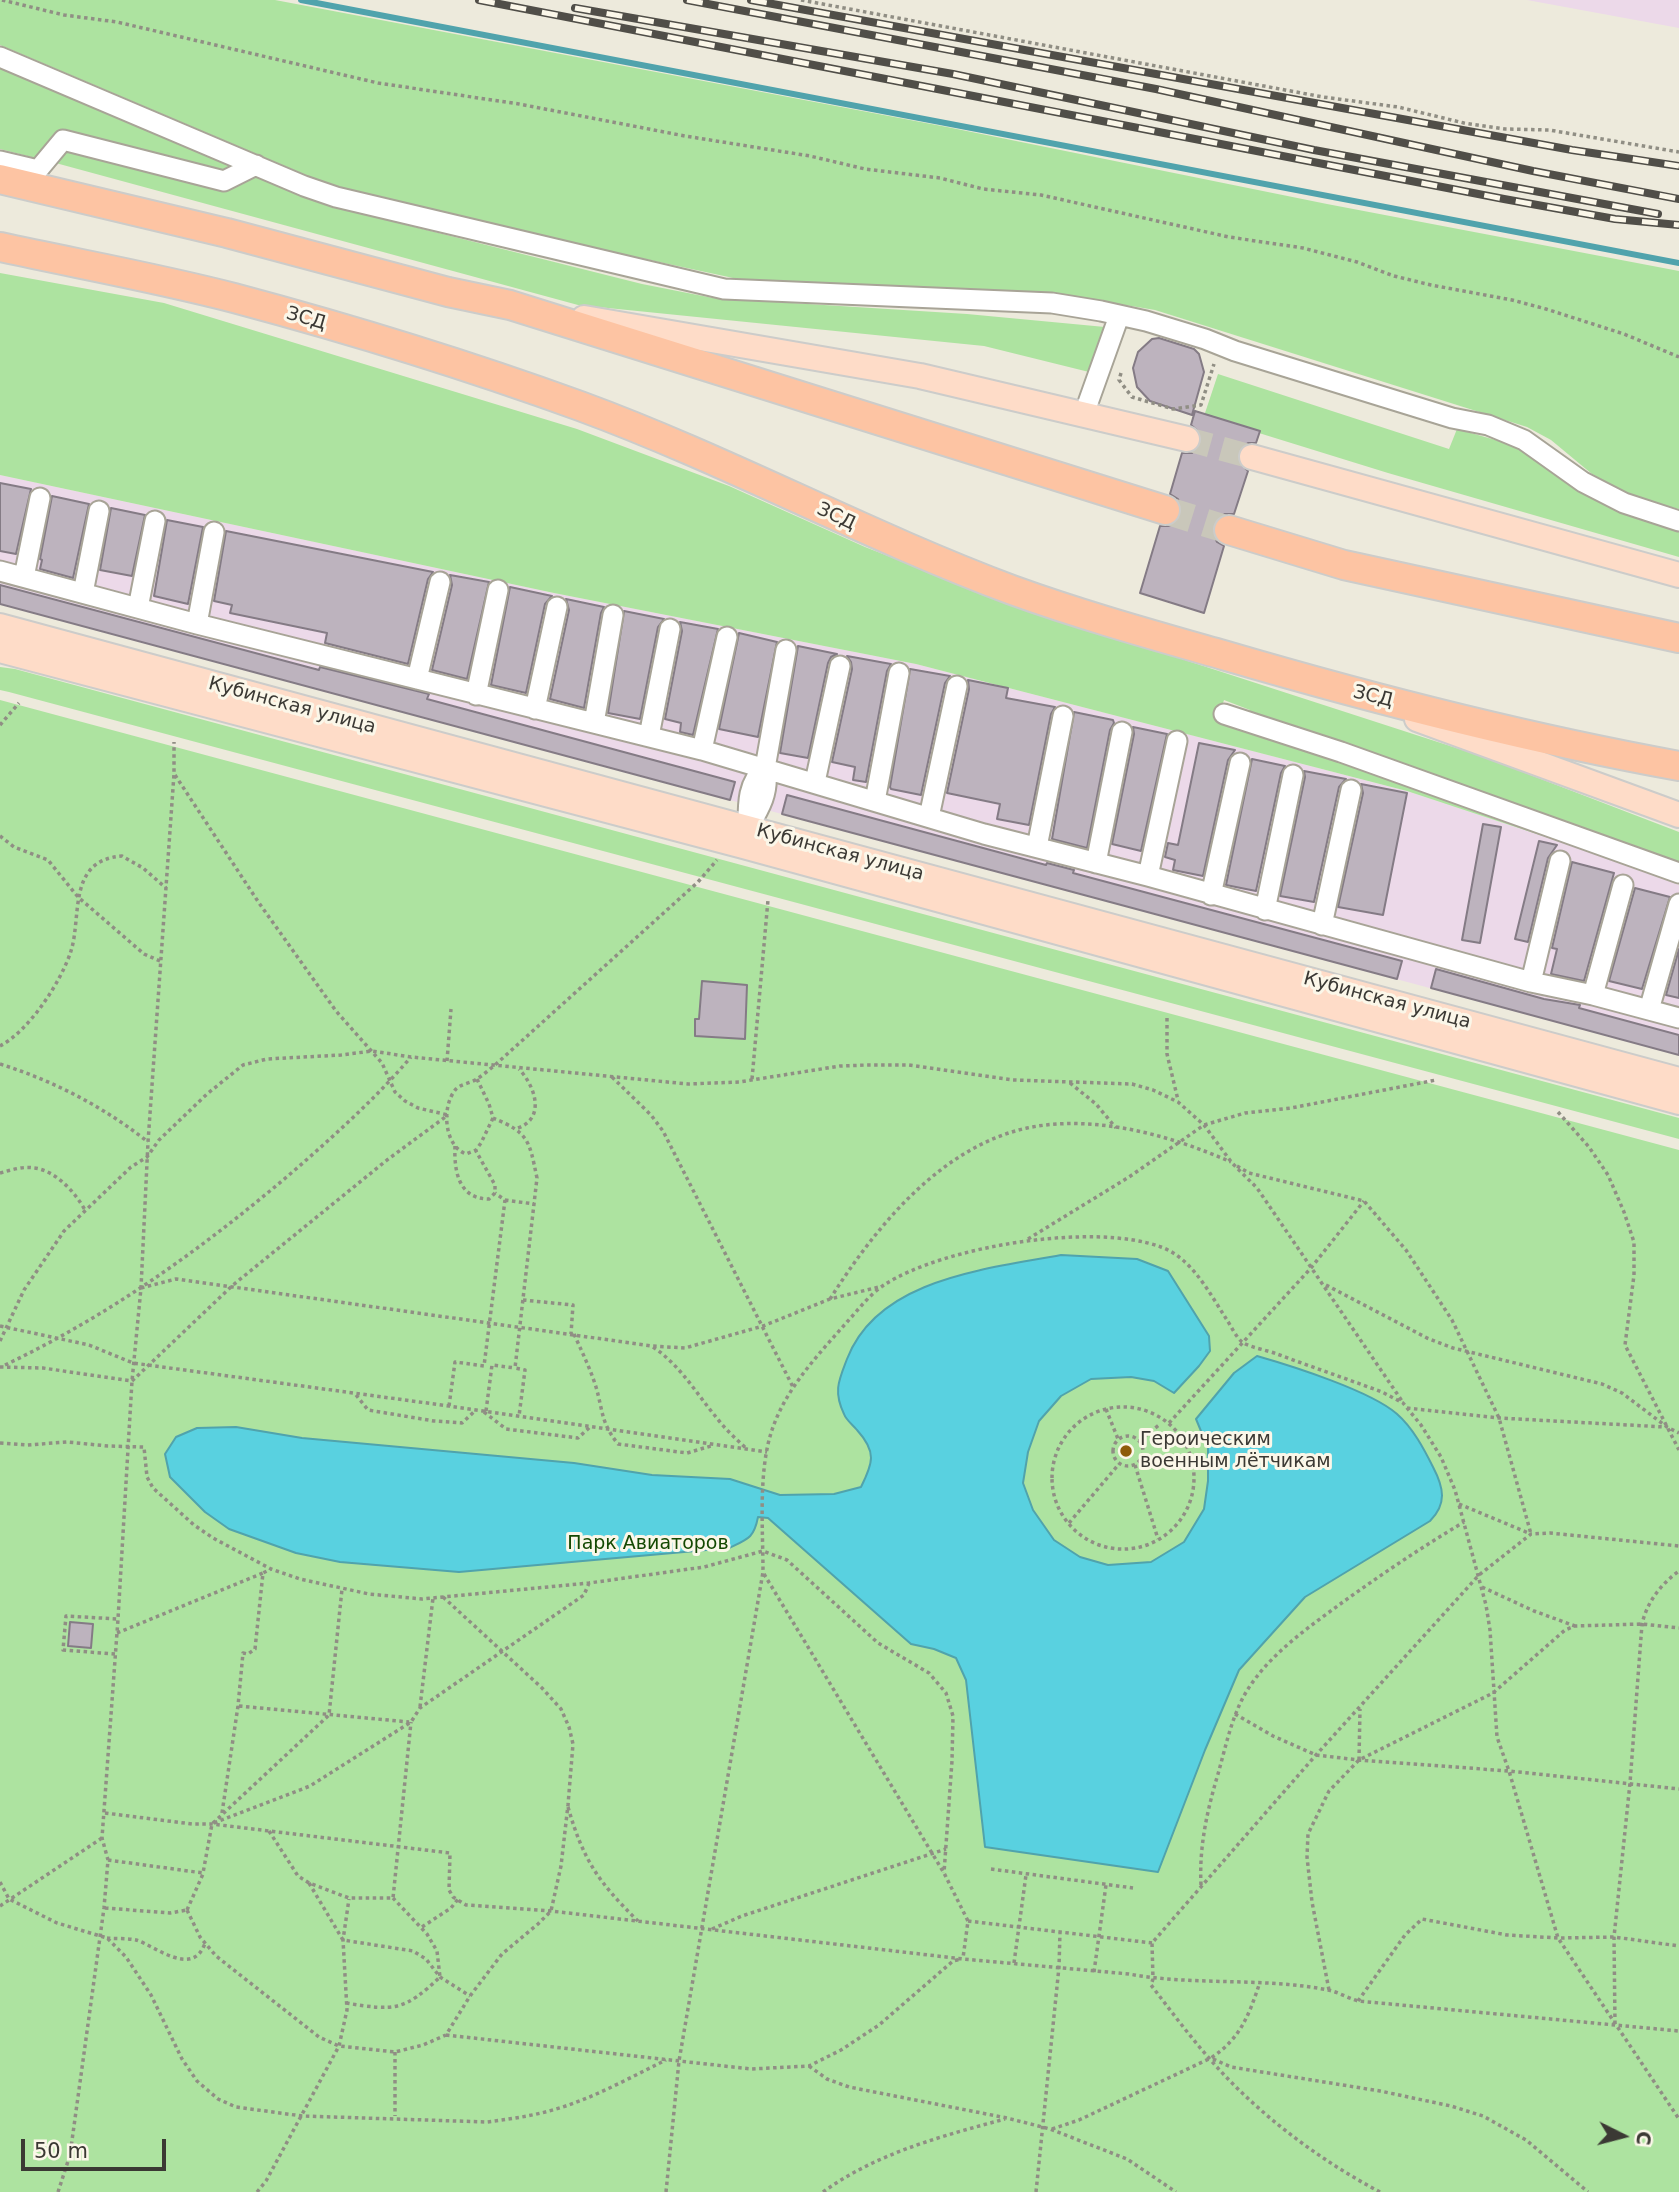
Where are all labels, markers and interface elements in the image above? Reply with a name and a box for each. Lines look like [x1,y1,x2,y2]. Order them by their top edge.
street label: ЗСД [283,302,329,336]
street label: ЗСД [813,498,859,536]
street label: Кубинская улица [206,673,378,739]
street label: ЗСД [1351,681,1395,713]
street label: Кубинская улица [754,820,926,886]
street label: Кубинская улица [1301,968,1473,1034]
place label: Героическим военным лётчикам [1140,1429,1331,1473]
marker: Героическим военным лётчикам [1118,1443,1134,1459]
park label: Парк Авиаторов [567,1533,729,1555]
north arrow [1588,2101,1658,2171]
scale bar [24,2126,170,2170]
text: С [1632,2130,1656,2146]
text: 50 m [34,2139,88,2163]

